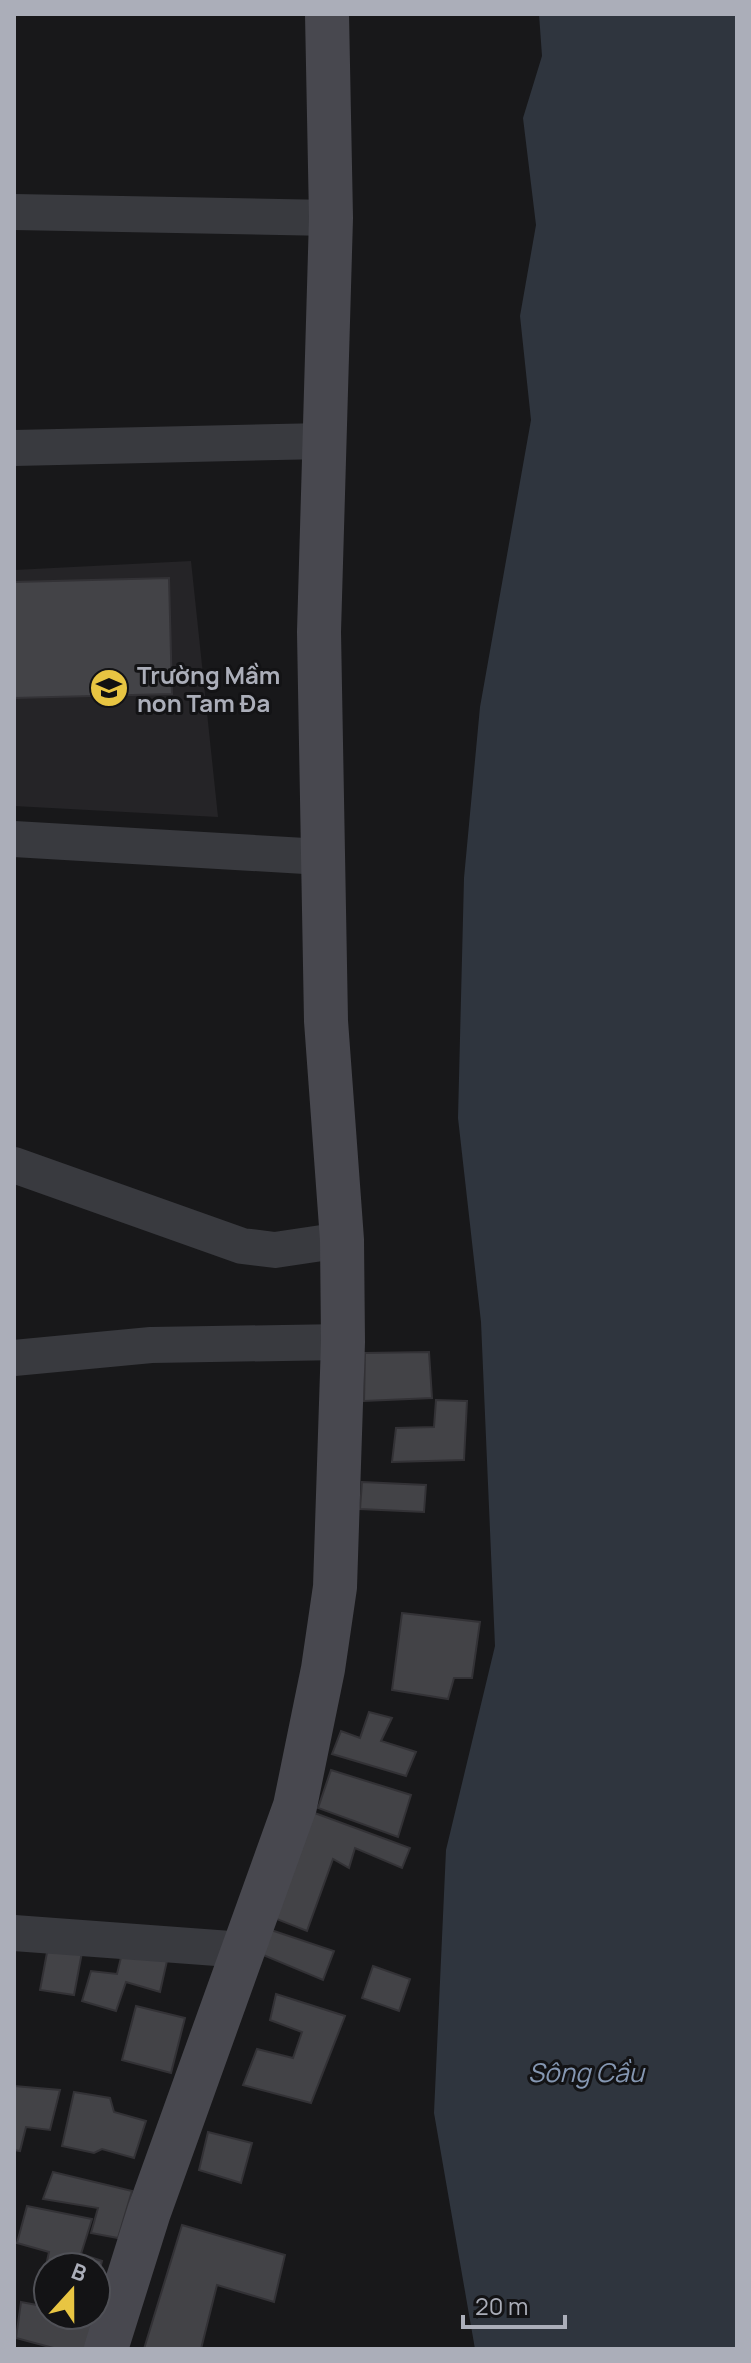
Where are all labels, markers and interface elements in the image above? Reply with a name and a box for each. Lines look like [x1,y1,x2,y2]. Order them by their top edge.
place label: Trường Mầm non Tam Đa [137,658,280,719]
school or university icon: Trường Mầm non Tam Đa [88,667,130,709]
water label: Sông Cầu [528,2054,647,2090]
north arrow [32,2251,112,2331]
text: B [67,2256,91,2289]
scale bar [463,2279,565,2329]
text: 20 m [475,2289,528,2322]

